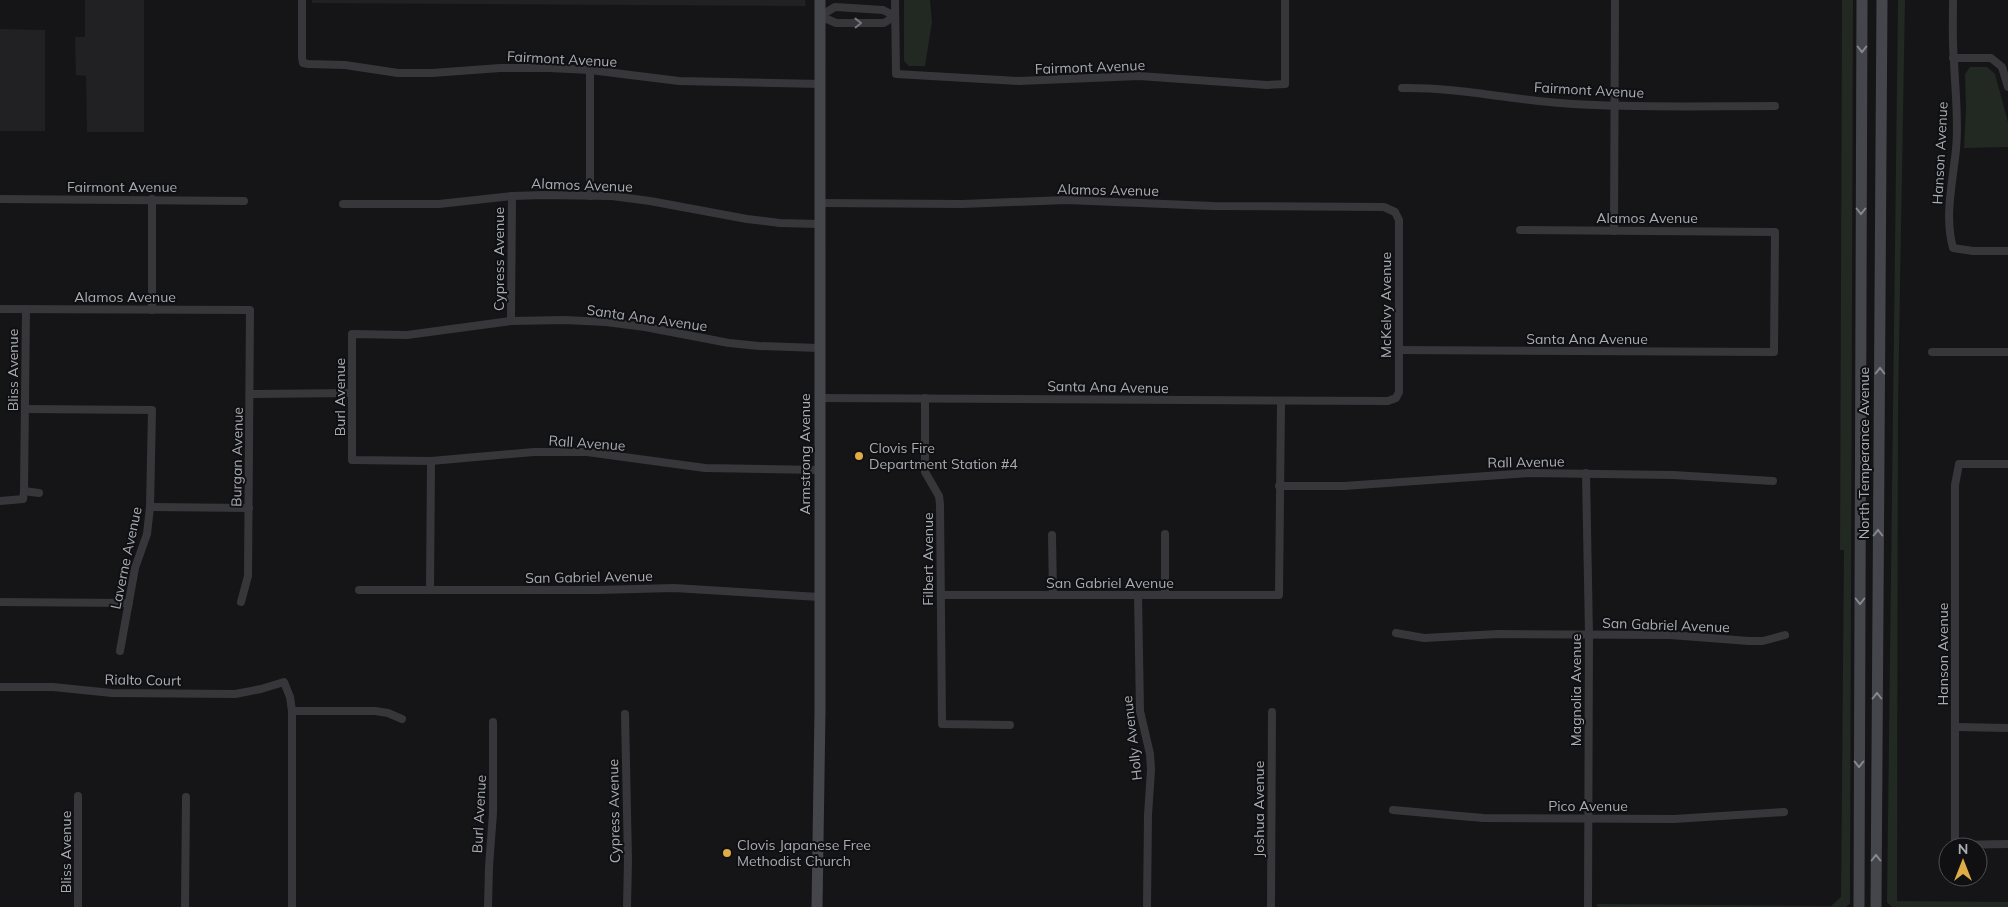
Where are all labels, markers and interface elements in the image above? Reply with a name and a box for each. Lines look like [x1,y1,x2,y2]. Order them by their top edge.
one-way arrow [854,18,862,28]
one-way arrow [1857,45,1867,53]
street label: Fairmont Avenue [506,47,618,71]
street label: Fairmont Avenue [1035,56,1145,78]
street label: Fairmont Avenue [1533,78,1645,102]
street label: Hanson Avenue [1928,101,1952,205]
street label: Alamos Avenue [531,174,633,196]
street label: Fairmont Avenue [67,178,177,196]
street label: Alamos Avenue [1057,180,1159,200]
street label: Cypress Avenue [490,207,508,311]
one-way arrow [1856,208,1866,215]
street label: Alamos Avenue [1596,209,1698,227]
street label: McKelvy Avenue [1377,252,1395,358]
street label: Alamos Avenue [74,288,176,306]
street label: Santa Ana Avenue [586,301,708,335]
street label: Bliss Avenue [4,329,22,411]
street label: Santa Ana Avenue [1526,330,1648,348]
street label: Burl Avenue [331,358,349,436]
street label: North Temperance Avenue [1855,367,1873,539]
one-way arrow [1874,367,1885,375]
street label: Santa Ana Avenue [1047,377,1169,397]
street label: Armstrong Avenue [796,393,814,515]
street label: Burgan Avenue [227,407,247,507]
street label: Rall Avenue [548,431,626,455]
place label: Clovis Fire Department Station #4 [869,439,1018,473]
marker: Clovis Fire Department Station #4 [853,450,865,462]
street label: Rall Avenue [1487,452,1565,472]
street label: Laverne Avenue [106,505,146,611]
street label: Filbert Avenue [919,512,937,606]
one-way arrow [1873,529,1883,537]
street label: San Gabriel Avenue [525,567,653,587]
street label: San Gabriel Avenue [1046,574,1174,592]
one-way arrow [1855,598,1865,605]
street label: Hanson Avenue [1934,603,1952,705]
street label: San Gabriel Avenue [1602,614,1730,636]
street label: Magnolia Avenue [1567,634,1585,746]
street label: Rialto Court [104,670,182,690]
one-way arrow [1872,692,1882,700]
street label: Holly Avenue [1118,695,1146,781]
street label: Cypress Avenue [604,759,624,863]
one-way arrow [1854,760,1864,768]
street label: Joshua Avenue [1250,761,1268,857]
street label: Burl Avenue [468,774,490,854]
street label: Pico Avenue [1548,797,1628,815]
street label: Bliss Avenue [57,811,75,893]
place label: Clovis Japanese Free Methodist Church [737,836,871,870]
north arrow [1938,837,1988,887]
text: N [1958,840,1968,858]
marker: Clovis Japanese Free Methodist Church [721,847,733,859]
one-way arrow [1871,854,1881,862]

